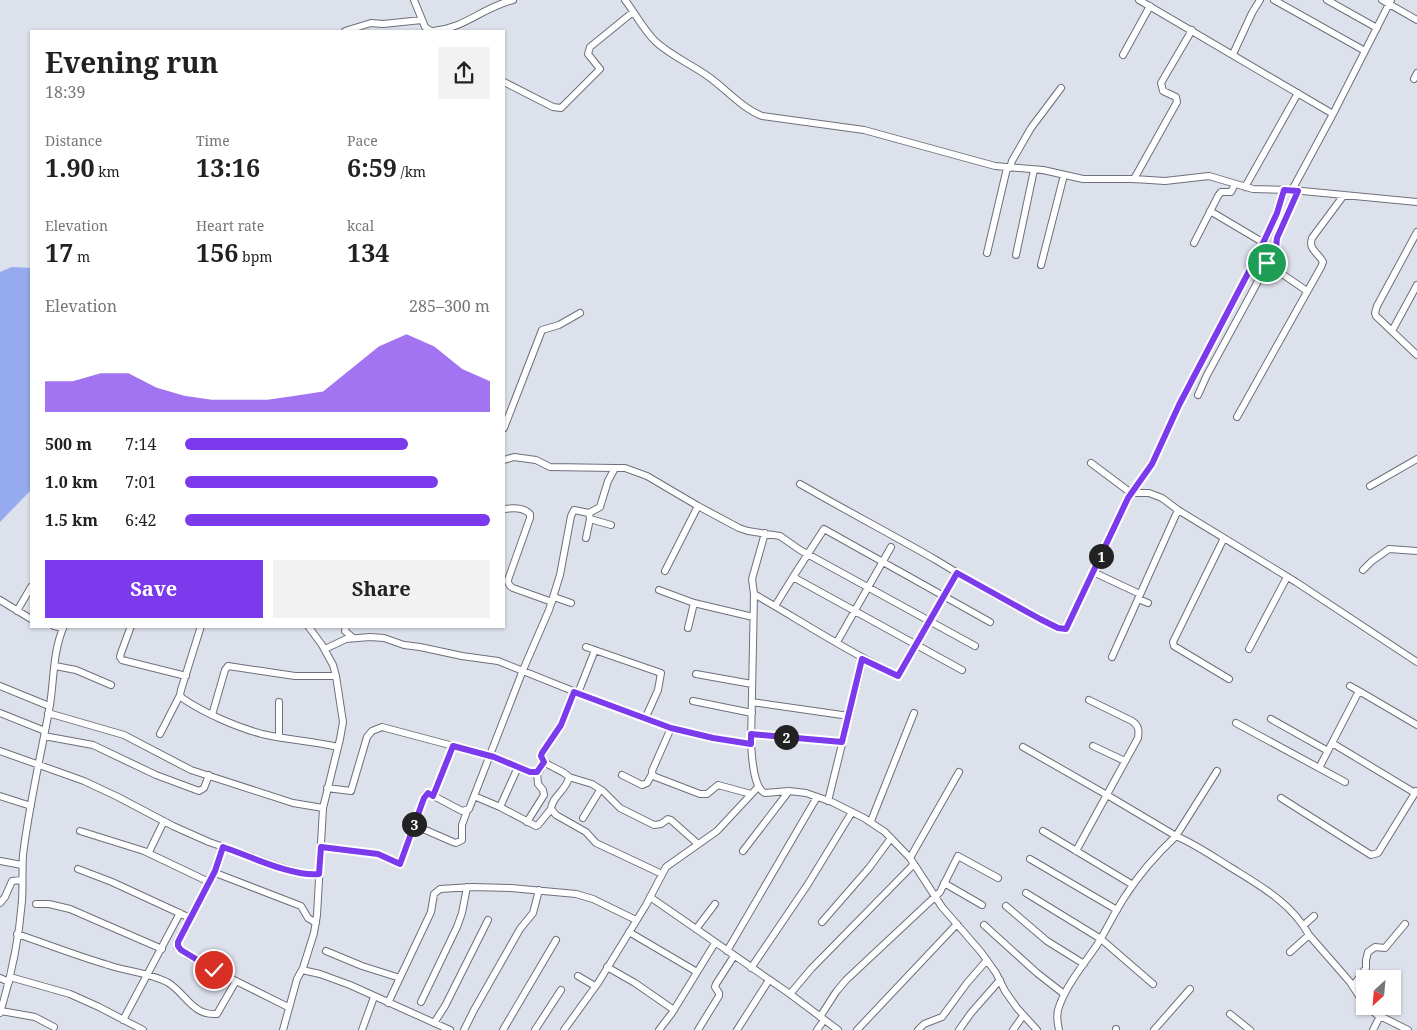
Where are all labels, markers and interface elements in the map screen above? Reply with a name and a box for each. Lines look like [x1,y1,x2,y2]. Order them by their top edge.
text: Evening run [45,43,218,81]
button: share [438,47,490,99]
text: 18:39 [45,81,85,103]
text: Distance [45,131,102,150]
text: Time [196,131,230,150]
text: Pace [347,131,378,150]
text: 1.90 [45,150,95,184]
text: 13:16 [196,150,260,184]
text: 6:59 [347,150,397,184]
text: km [95,162,120,181]
text: /km [397,162,426,181]
text: Elevation [45,216,108,235]
text: Heart rate [196,216,264,235]
text: kcal [347,216,374,235]
text: 17 [45,235,73,269]
text: 156 [196,235,238,269]
text: 134 [347,235,389,269]
pin [1246,242,1288,284]
text: m [73,247,90,266]
text: bpm [238,247,272,266]
icon: arrive [1253,249,1281,277]
text: Elevation [45,295,117,317]
text: 285–300 m [409,295,490,317]
text: 500 m [45,433,92,455]
text: 7:14 [125,433,156,455]
text: 1.0 km [45,471,98,493]
text: 7:01 [125,471,156,493]
text: 1.5 km [45,509,98,531]
text: 6:42 [125,509,156,531]
pin: 1 [1088,544,1114,568]
text: 1 [1098,547,1105,566]
button: Save [45,560,263,618]
button: Share [273,560,490,618]
pin: 2 [774,724,798,750]
text: 2 [783,728,790,747]
pin: 3 [402,812,426,836]
text: 3 [411,815,418,834]
pin [193,949,235,991]
icon: check [200,956,228,984]
north arrow [1356,970,1401,1015]
map controls [1356,970,1401,1015]

